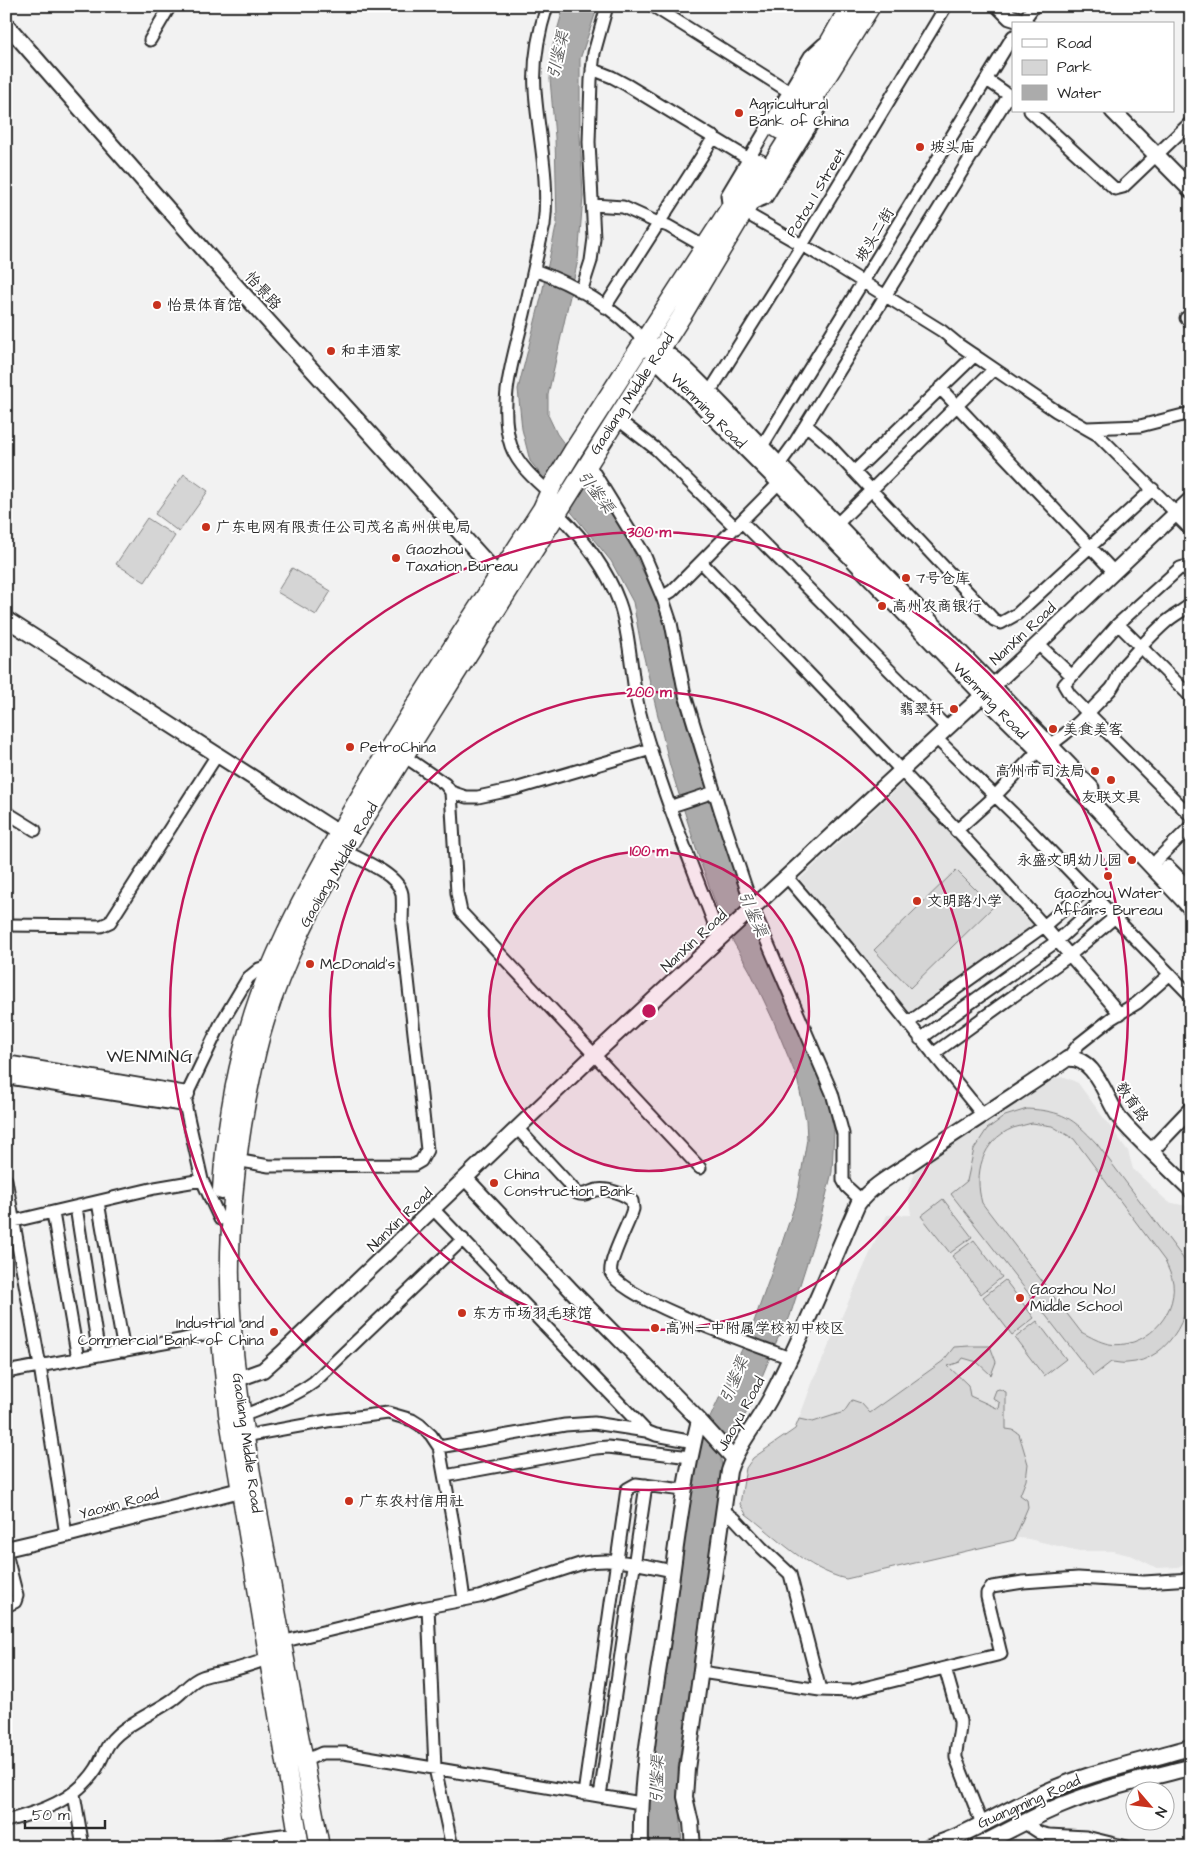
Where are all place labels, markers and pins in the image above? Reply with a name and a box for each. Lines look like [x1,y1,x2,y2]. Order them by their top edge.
place label: Agricultural Bank of China [749,94,849,132]
marker: Agricultural Bank of China [733,107,745,119]
place label: 坡头庙 [930,137,975,158]
marker: 坡头庙 [914,141,926,153]
place label: 怡景体育馆 [167,295,242,316]
marker: 怡景体育馆 [151,299,163,311]
place label: 和丰酒家 [341,341,401,362]
marker: 和丰酒家 [325,345,337,357]
place label: 广东电网有限责任公司茂名高州供电局 [216,517,471,538]
marker: 广东电网有限责任公司茂名高州供电局 [200,521,212,533]
place label: Gaozhou Taxation Bureau [406,539,518,577]
marker: Gaozhou Taxation Bureau [390,552,402,564]
place label: 7号仓库 [916,568,970,589]
marker: 7号仓库 [900,572,912,584]
place label: 高州农商银行 [892,596,982,617]
marker: 高州农商银行 [876,600,888,612]
place label: 翡翠轩 [899,699,944,720]
marker: 翡翠轩 [948,703,960,715]
place label: 美食美客 [1063,719,1123,740]
marker: 美食美客 [1047,723,1059,735]
place label: PetroChina [360,737,436,758]
marker: PetroChina [344,741,356,753]
place label: 高州市司法局 [995,761,1085,782]
marker: 高州市司法局 [1089,765,1101,777]
marker: 友联文具 [1105,774,1117,786]
place label: 友联文具 [1081,787,1141,808]
place label: 永盛文明幼儿园 [1017,850,1122,871]
marker: 永盛文明幼儿园 [1126,854,1138,866]
marker: Gaozhou Water Affairs Bureau [1102,870,1114,882]
place label: Gaozhou Water Affairs Bureau [1053,883,1163,921]
place label: 文明路小学 [927,891,1002,912]
marker: 文明路小学 [911,895,923,907]
place label: McDonald's [320,954,396,975]
marker: McDonald's [304,958,316,970]
centre of rings [640,1002,658,1020]
place label: China Construction Bank [504,1164,635,1202]
marker: China Construction Bank [488,1177,500,1189]
place label: Gaozhou No.1 Middle School [1030,1279,1122,1317]
marker: Gaozhou No.1 Middle School [1014,1292,1026,1304]
place label: 东方市场羽毛球馆 [472,1303,592,1324]
marker: 东方市场羽毛球馆 [456,1307,468,1319]
place label: Industrial and Commercial Bank of China [78,1313,264,1351]
place label: 高州一中附属学校初中校区 [665,1318,845,1339]
marker: 高州一中附属学校初中校区 [649,1322,661,1334]
marker: Industrial and Commercial Bank of China [268,1326,280,1338]
place label: 广东农村信用社 [359,1491,464,1512]
marker: 广东农村信用社 [343,1495,355,1507]

